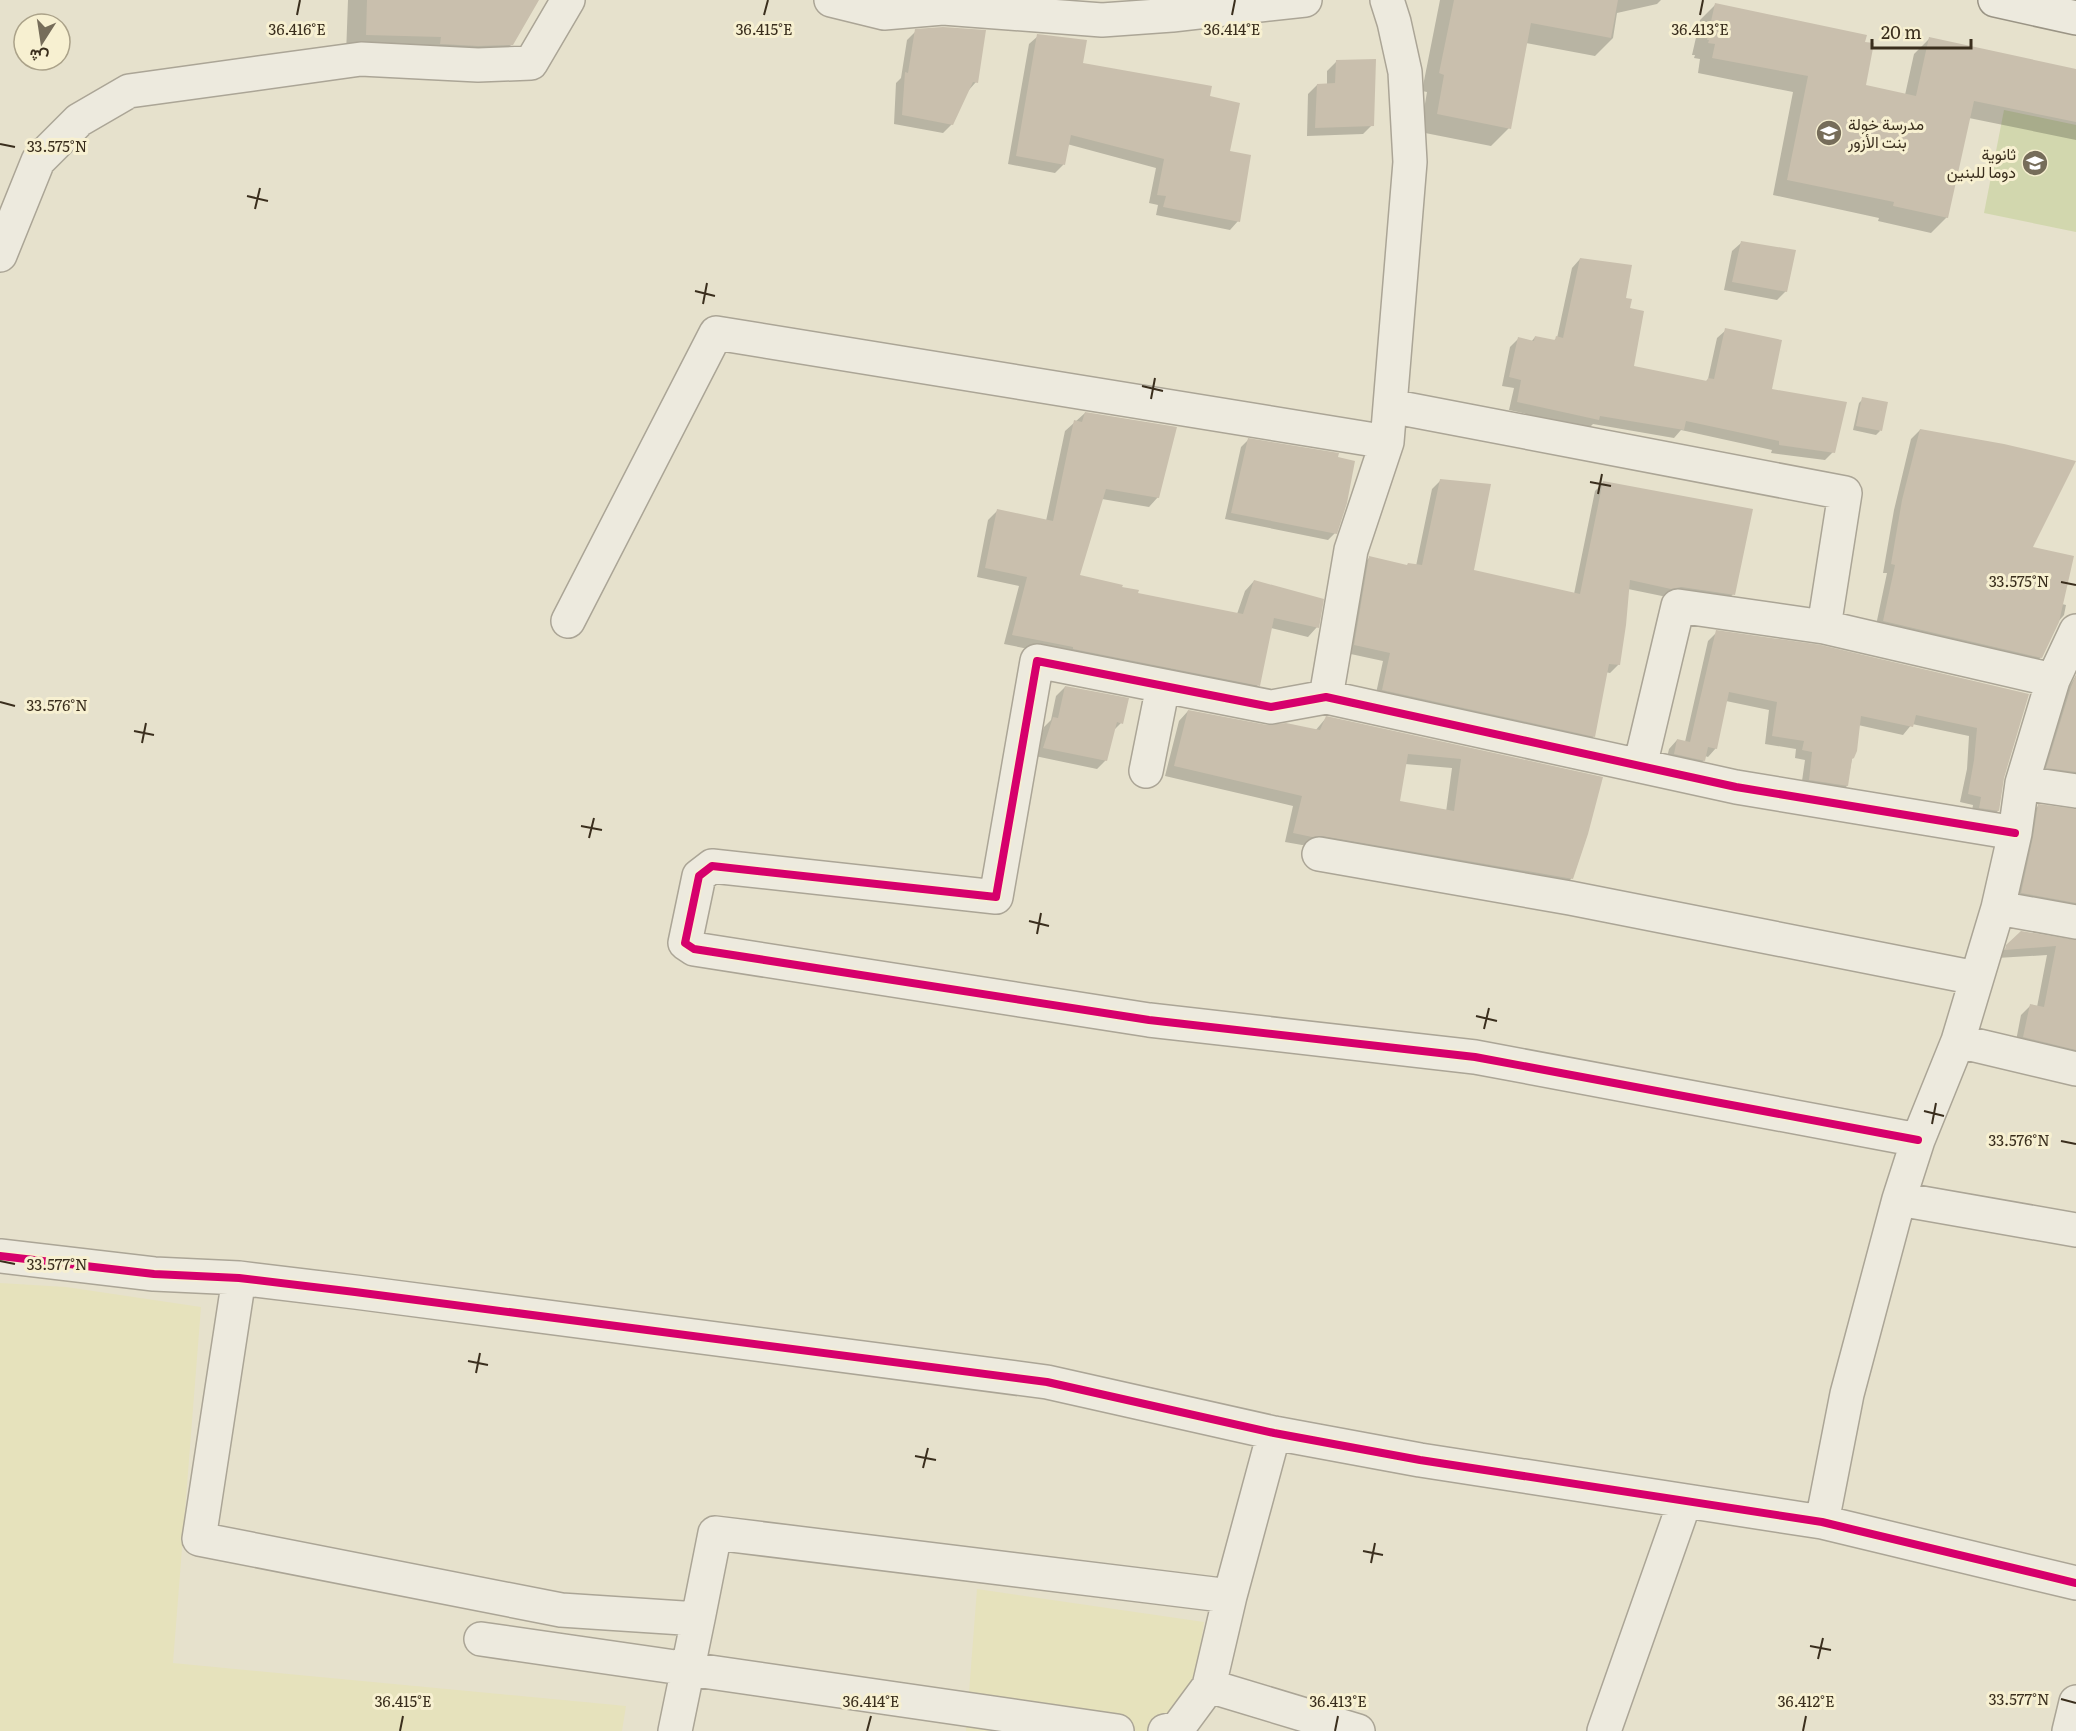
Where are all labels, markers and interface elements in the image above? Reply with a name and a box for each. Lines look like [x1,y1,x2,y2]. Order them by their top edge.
north arrow [12,12,72,72]
scale bar [1872,12,1971,50]
text: 36.416°E [268,17,326,40]
text: 36.415°E [735,17,793,40]
text: 36.414°E [1204,17,1260,40]
text: 36.413°E [1671,17,1729,40]
text: 20 m [1881,18,1922,45]
text: ش [27,44,51,71]
place label: مدرسة خولة بنت الأزور [1847,111,1924,153]
school or university icon: مدرسة خولة بنت الأزور [1814,118,1844,148]
text: 33.575°N [27,134,87,157]
place label: ثانوية دوما للبنين [1947,141,2016,183]
school or university icon: ثانوية دوما للبنين [2020,148,2050,178]
text: 33.575°N [1989,569,2049,592]
text: 33.576°N [26,693,88,716]
text: 33.576°N [1988,1128,2050,1151]
text: 33.577°N [26,1252,88,1275]
text: 33.577°N [1988,1687,2050,1710]
text: 36.415°E [374,1689,432,1712]
text: 36.414°E [843,1689,899,1712]
text: 36.413°E [1309,1689,1367,1712]
text: 36.412°E [1777,1689,1835,1712]

